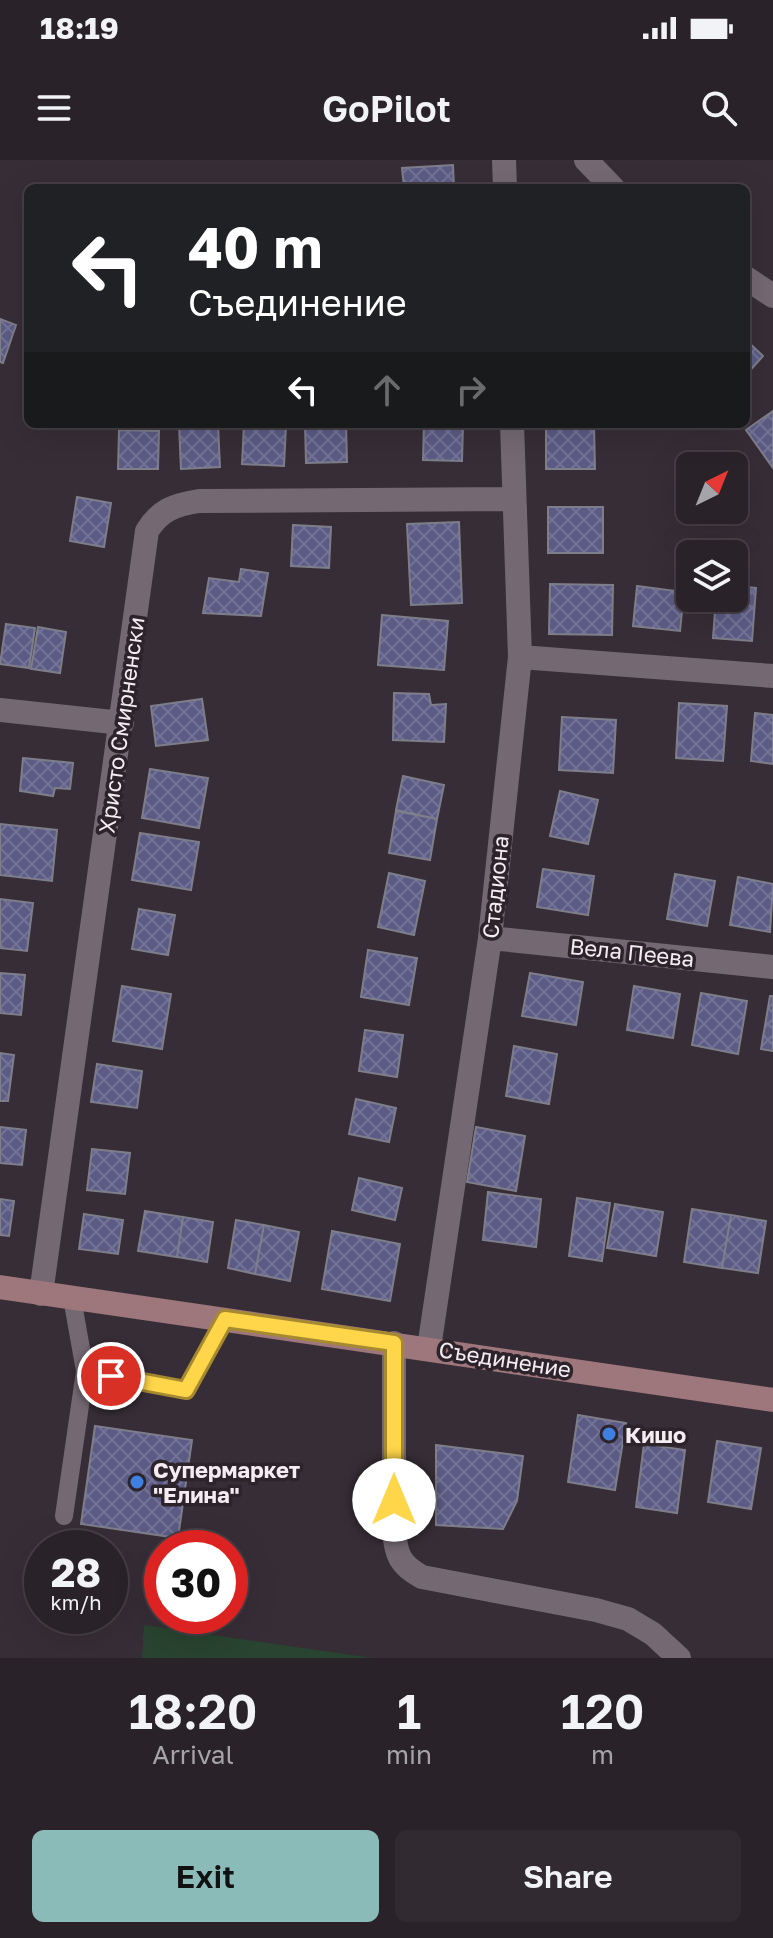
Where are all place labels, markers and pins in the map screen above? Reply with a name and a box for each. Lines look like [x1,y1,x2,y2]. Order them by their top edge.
pin [77,1342,145,1410]
place label: Кишо [625,1421,686,1448]
marker: Кишо [600,1425,618,1443]
place label: Супермаркет "Елина" [153,1456,300,1508]
marker: Супермаркет "Елина" [128,1473,146,1491]

